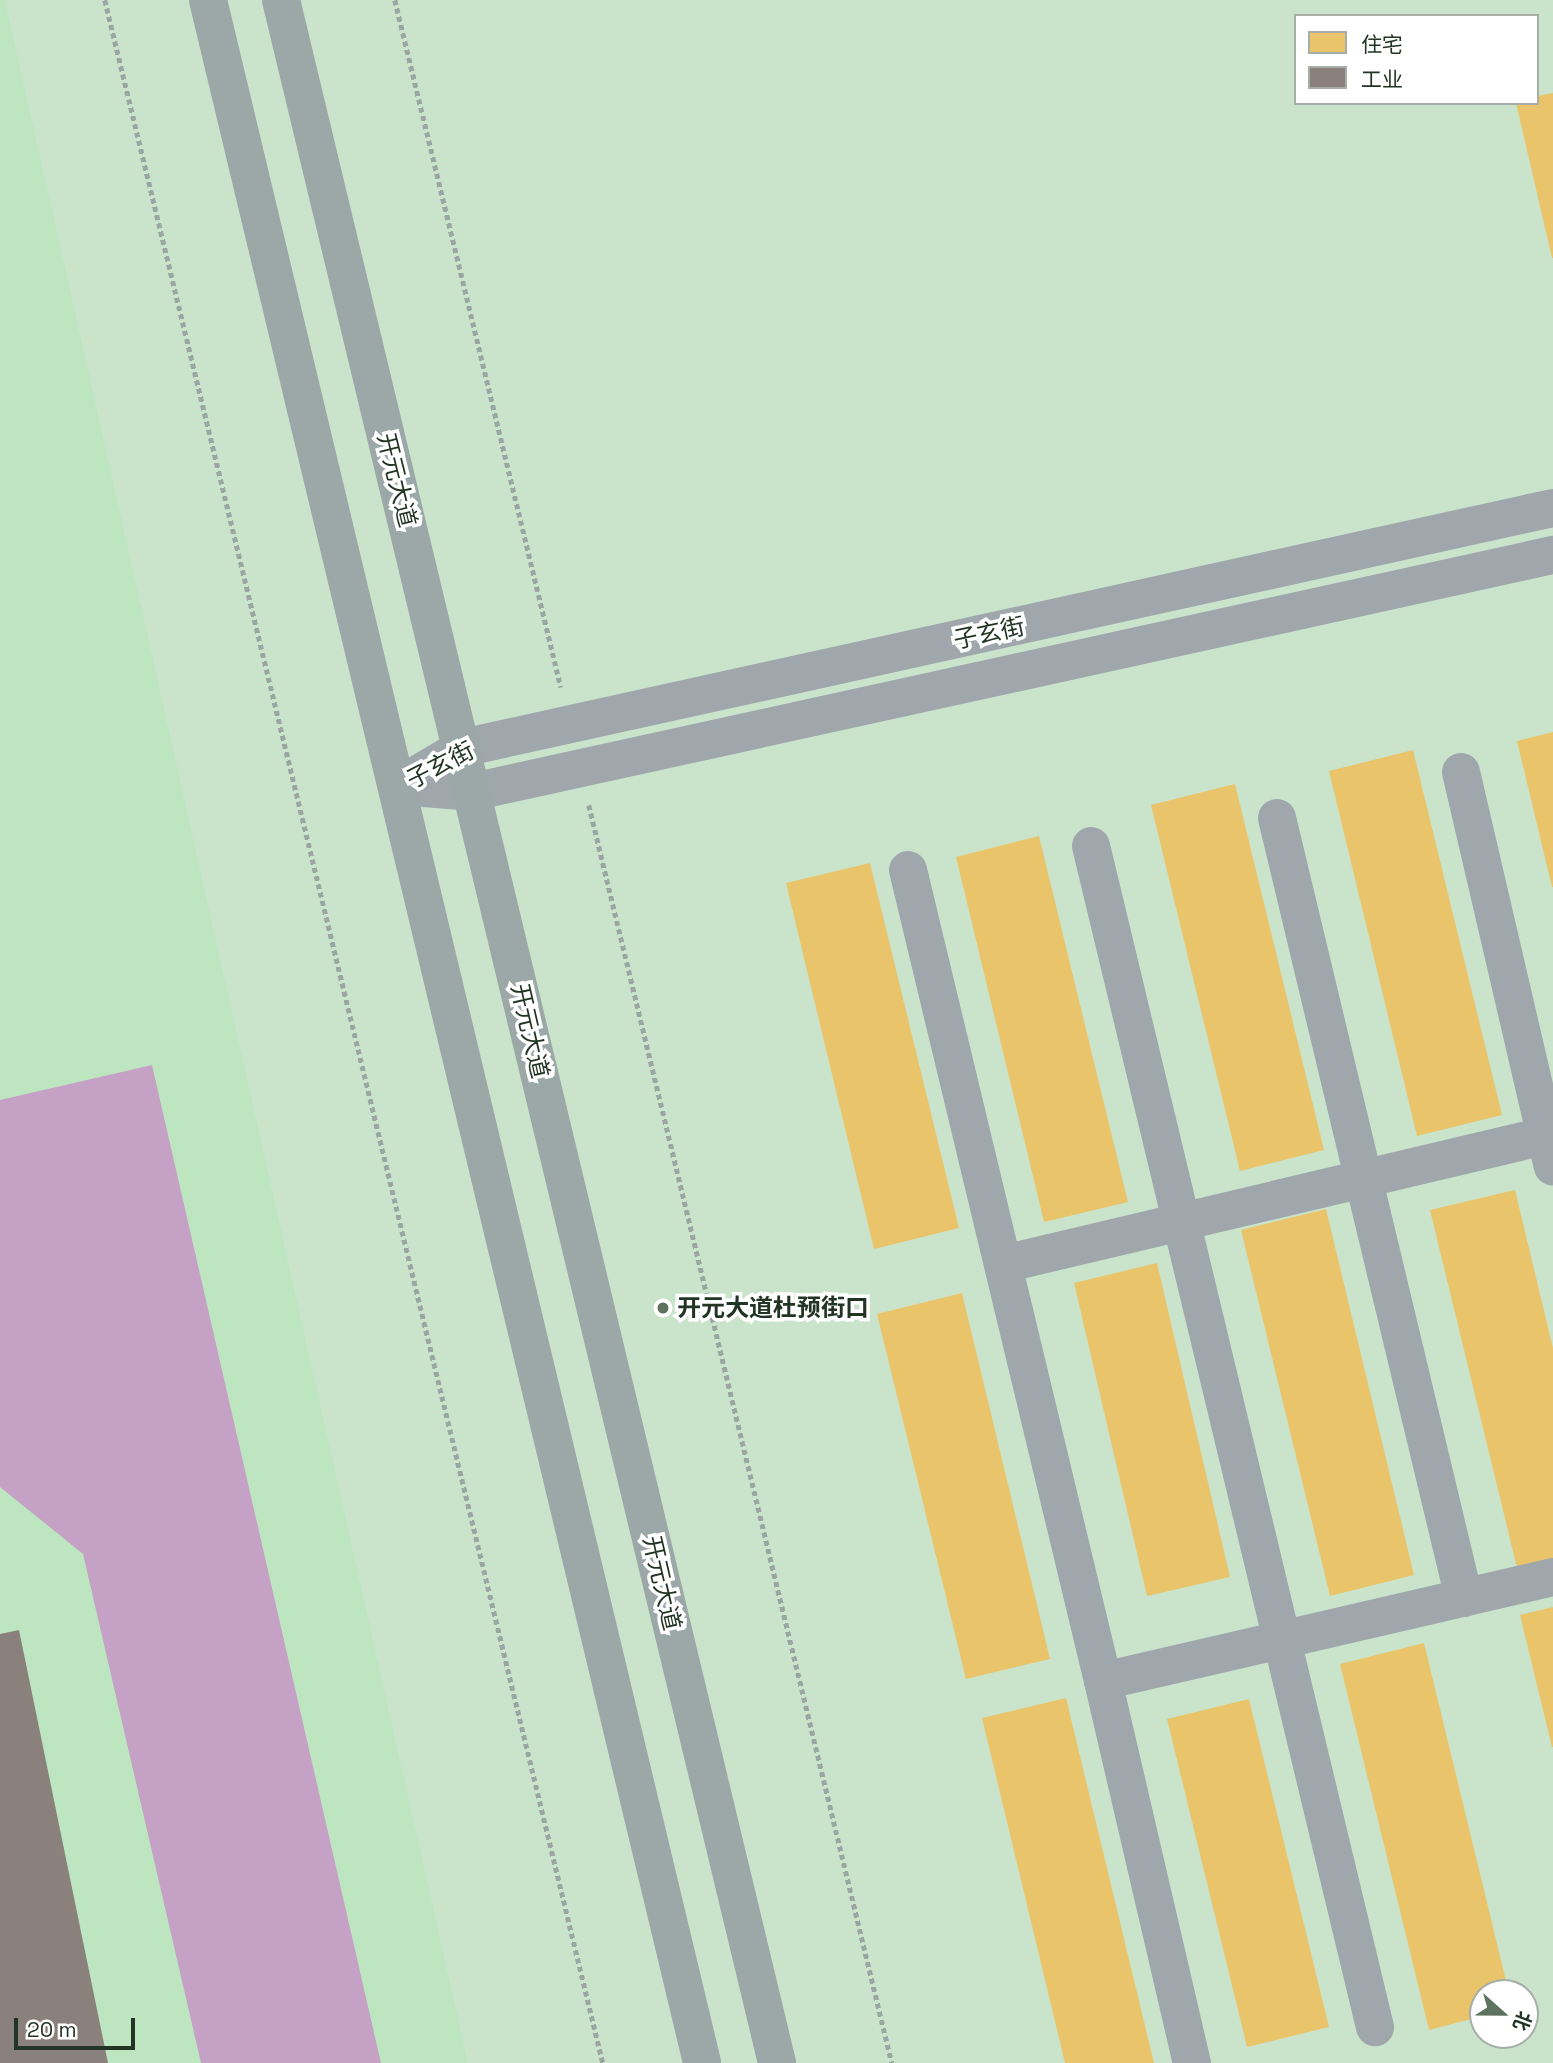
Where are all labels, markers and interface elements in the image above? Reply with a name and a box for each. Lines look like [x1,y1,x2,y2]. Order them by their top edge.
legend [1294,14,1539,105]
text: 住宅 [1361,31,1403,58]
text: 工业 [1361,66,1403,93]
street label: 开元大道 [371,430,423,530]
street label: 子玄街 [951,611,1027,655]
street label: 子玄街 [401,736,479,794]
street label: 开元大道 [505,981,555,1081]
place label: 开元大道杜预街口 [677,1294,869,1322]
marker: 开元大道杜预街口 [655,1300,671,1316]
street label: 开元大道 [637,1533,687,1633]
north arrow [1469,1979,1539,2049]
scale bar [18,2004,138,2048]
text: 北 [1507,2008,1537,2034]
text: 20 m [27,2016,77,2043]

